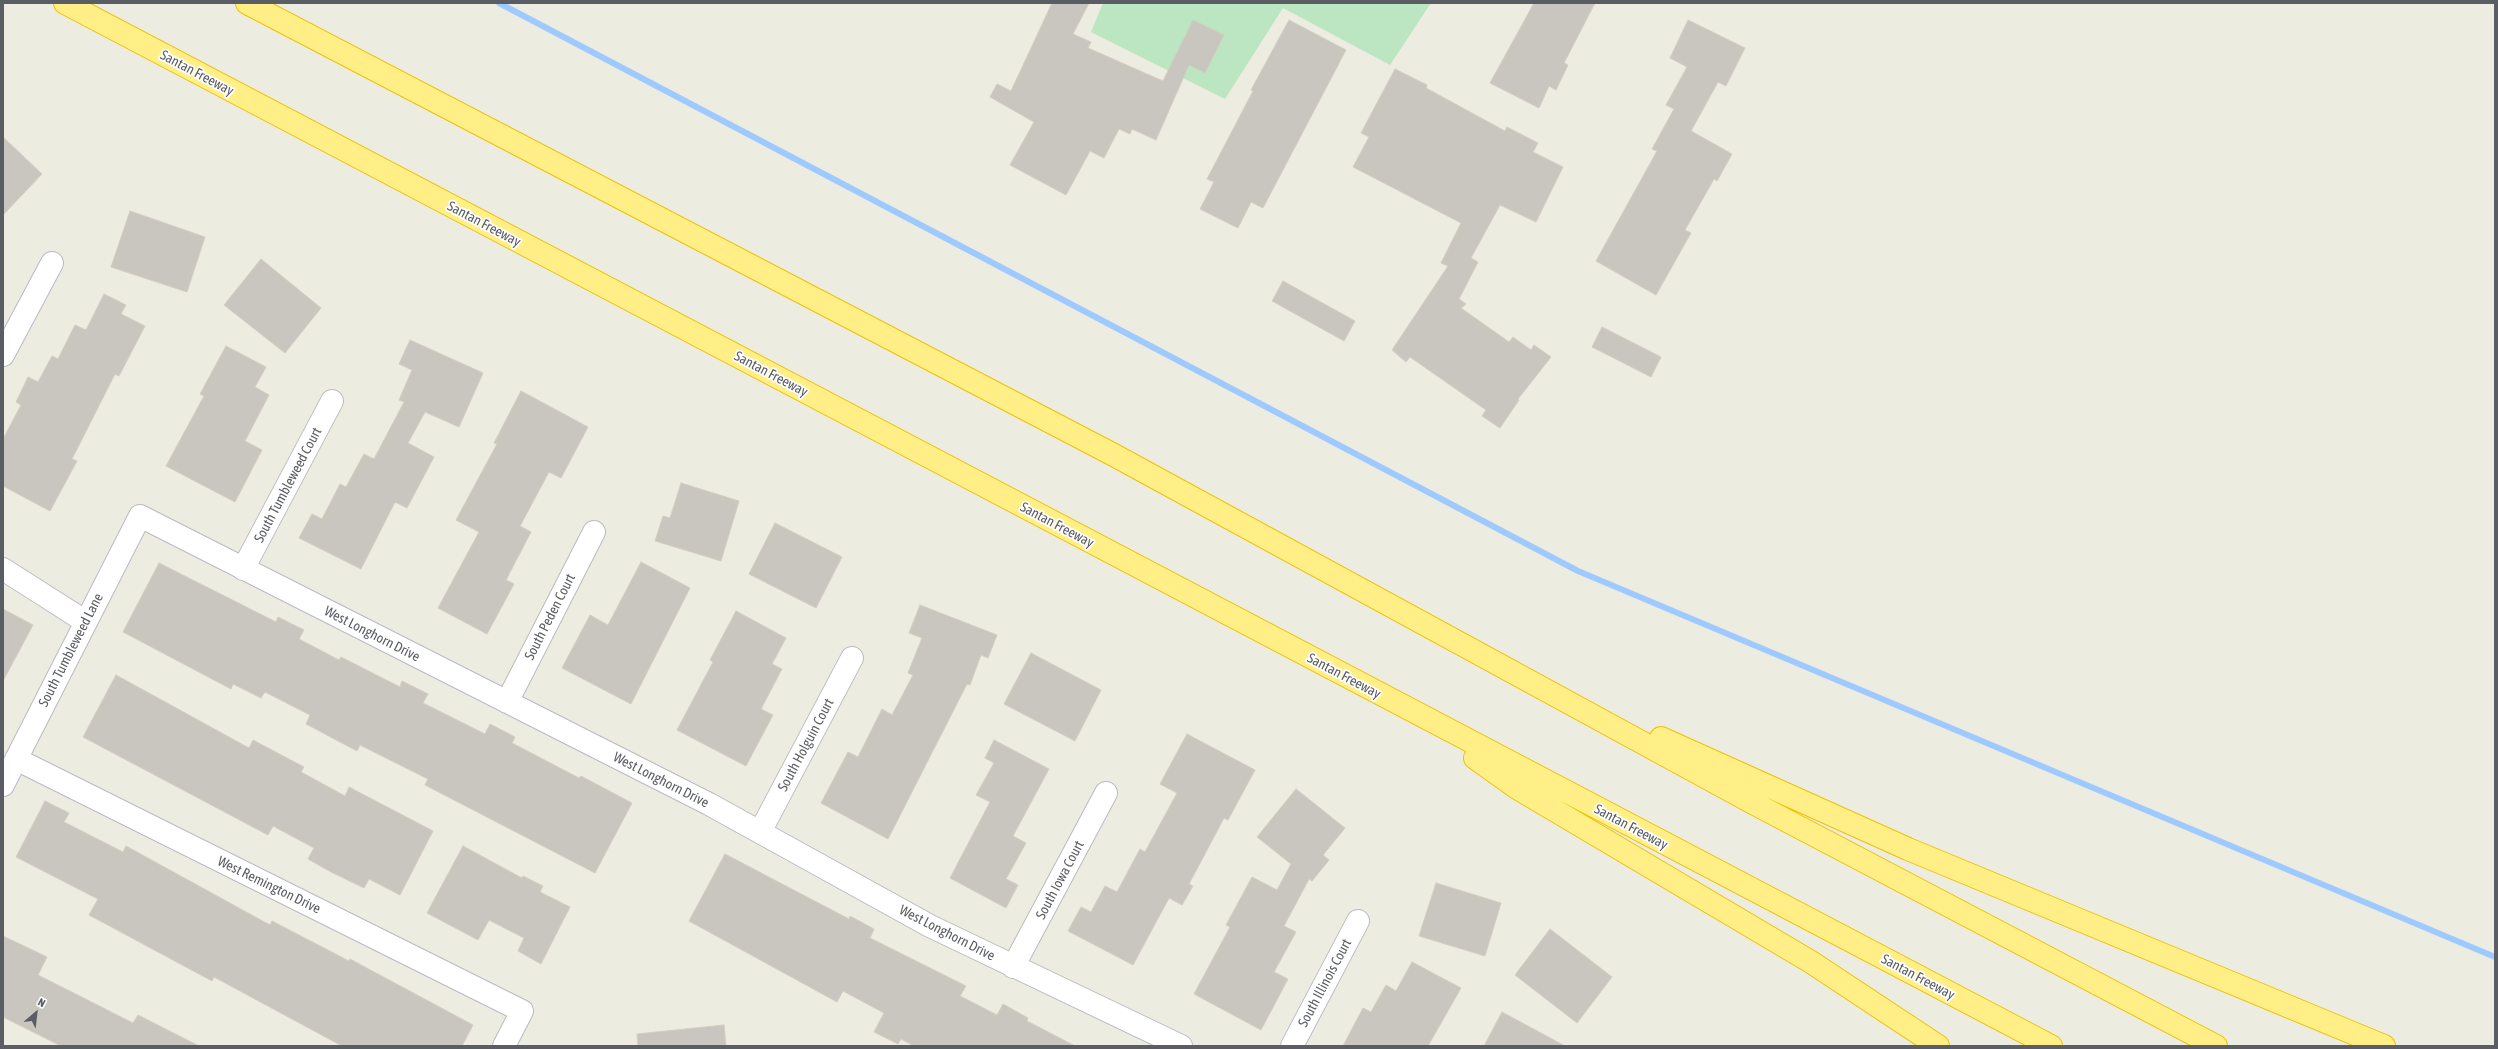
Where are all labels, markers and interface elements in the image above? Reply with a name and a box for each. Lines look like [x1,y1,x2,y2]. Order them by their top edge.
street label: Santan Freeway [157,47,237,99]
street label: Santan Freeway [444,198,524,250]
street label: Santan Freeway [731,348,811,400]
street label: South Tumbleweed Court [251,425,325,545]
street label: Santan Freeway [1017,499,1097,551]
street label: South Peden Court [521,571,579,663]
street label: South Tumbleweed Lane [35,590,107,710]
street label: West Longhorn Drive [321,603,423,665]
street label: Santan Freeway [1304,650,1384,702]
street label: South Holguin Court [775,696,837,794]
street label: West Longhorn Drive [610,749,712,811]
street label: Santan Freeway [1591,801,1671,853]
street label: South Iowa Court [1032,838,1088,922]
street label: West Remington Drive [215,853,323,917]
street label: West Longhorn Drive [896,902,998,964]
street label: South Illinois Court [1295,936,1355,1030]
street label: Santan Freeway [1878,951,1958,1003]
north arrow [16,993,56,1033]
text: N [36,996,47,1009]

